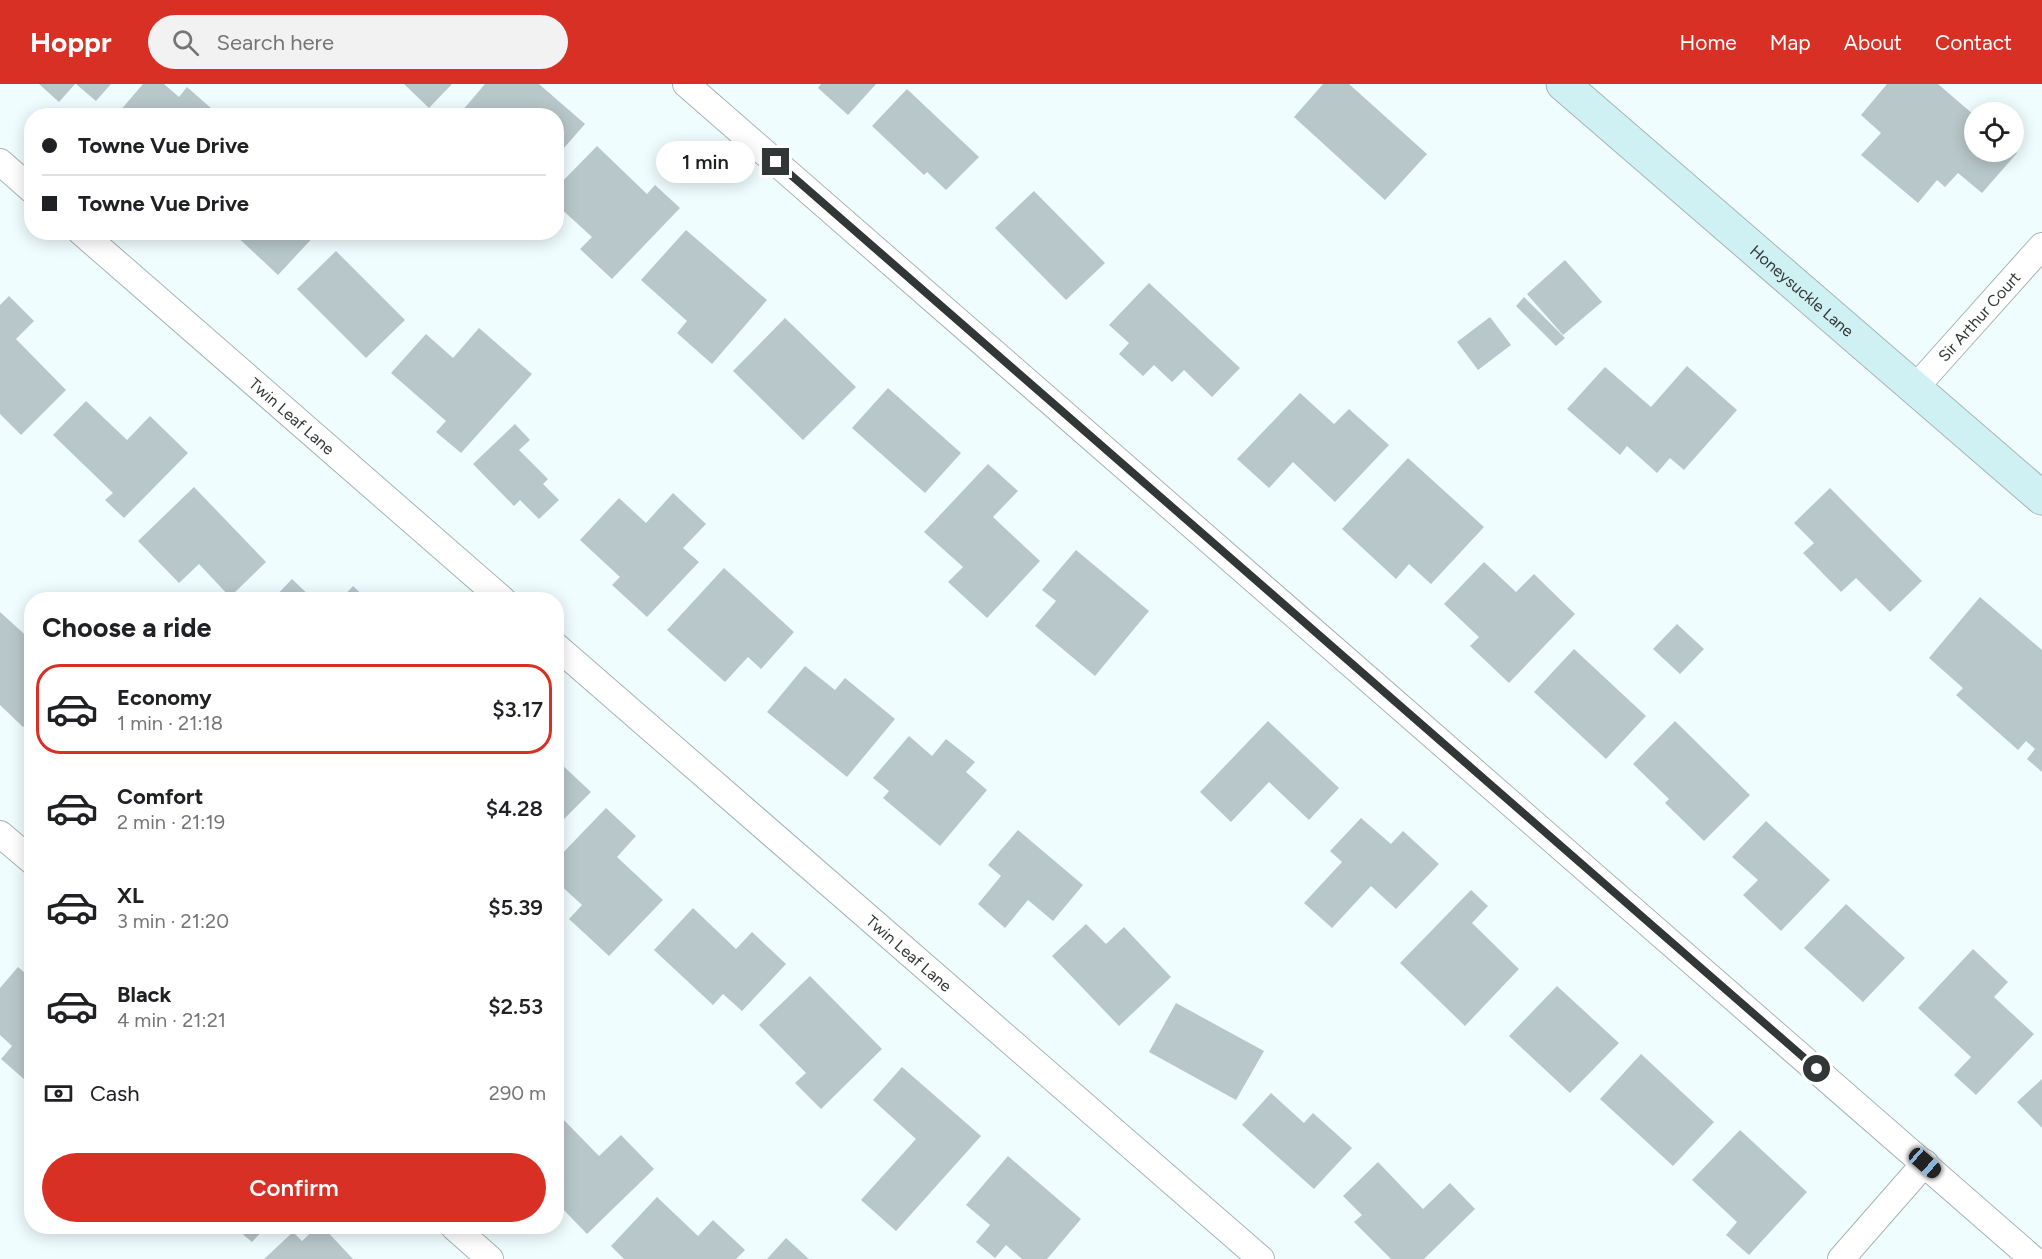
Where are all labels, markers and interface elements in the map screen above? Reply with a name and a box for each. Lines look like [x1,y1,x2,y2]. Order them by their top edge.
search box [148,15,568,69]
text: Hoppr [30,25,112,59]
icon: search [169,26,202,59]
text: Search here [217,29,334,56]
text: Home [1680,30,1737,55]
text: Map [1770,30,1811,55]
text: About [1844,30,1902,55]
text: Contact [1935,30,2012,55]
map controls [1964,102,2024,162]
button: locate [1964,102,2024,162]
text: Towne Vue Drive [78,132,249,159]
callout: 1 min [656,141,755,183]
route end [762,148,789,175]
text: 1 min [682,150,729,174]
text: Towne Vue Drive [78,190,249,217]
street label: Honeysuckle Lane [1747,241,1858,341]
street label: Sir Arthur Court [1934,268,2024,365]
street label: Twin Leaf Lane [245,374,339,459]
text: Choose a ride [42,611,211,644]
icon: car [45,682,99,736]
text: Economy [117,684,212,711]
text: $3.17 [492,696,543,723]
text: 1 min · 21:18 [117,711,223,735]
icon: car [45,781,99,835]
text: Comfort [117,783,203,810]
text: $4.28 [486,795,543,822]
text: 2 min · 21:19 [117,810,225,834]
icon: car [45,880,99,934]
text: XL [117,882,144,909]
text: $5.39 [488,894,543,921]
text: 3 min · 21:20 [117,909,229,933]
street label: Twin Leaf Lane [863,911,956,996]
icon: car [45,979,99,1033]
text: Black [117,981,171,1008]
text: $2.53 [488,993,543,1020]
text: 4 min · 21:21 [117,1008,226,1032]
route start [1803,1055,1830,1082]
icon: cash [42,1077,75,1110]
text: Cash [90,1080,140,1107]
text: 290 m [489,1081,546,1105]
car [1906,1144,1944,1182]
button: Confirm [42,1153,546,1222]

